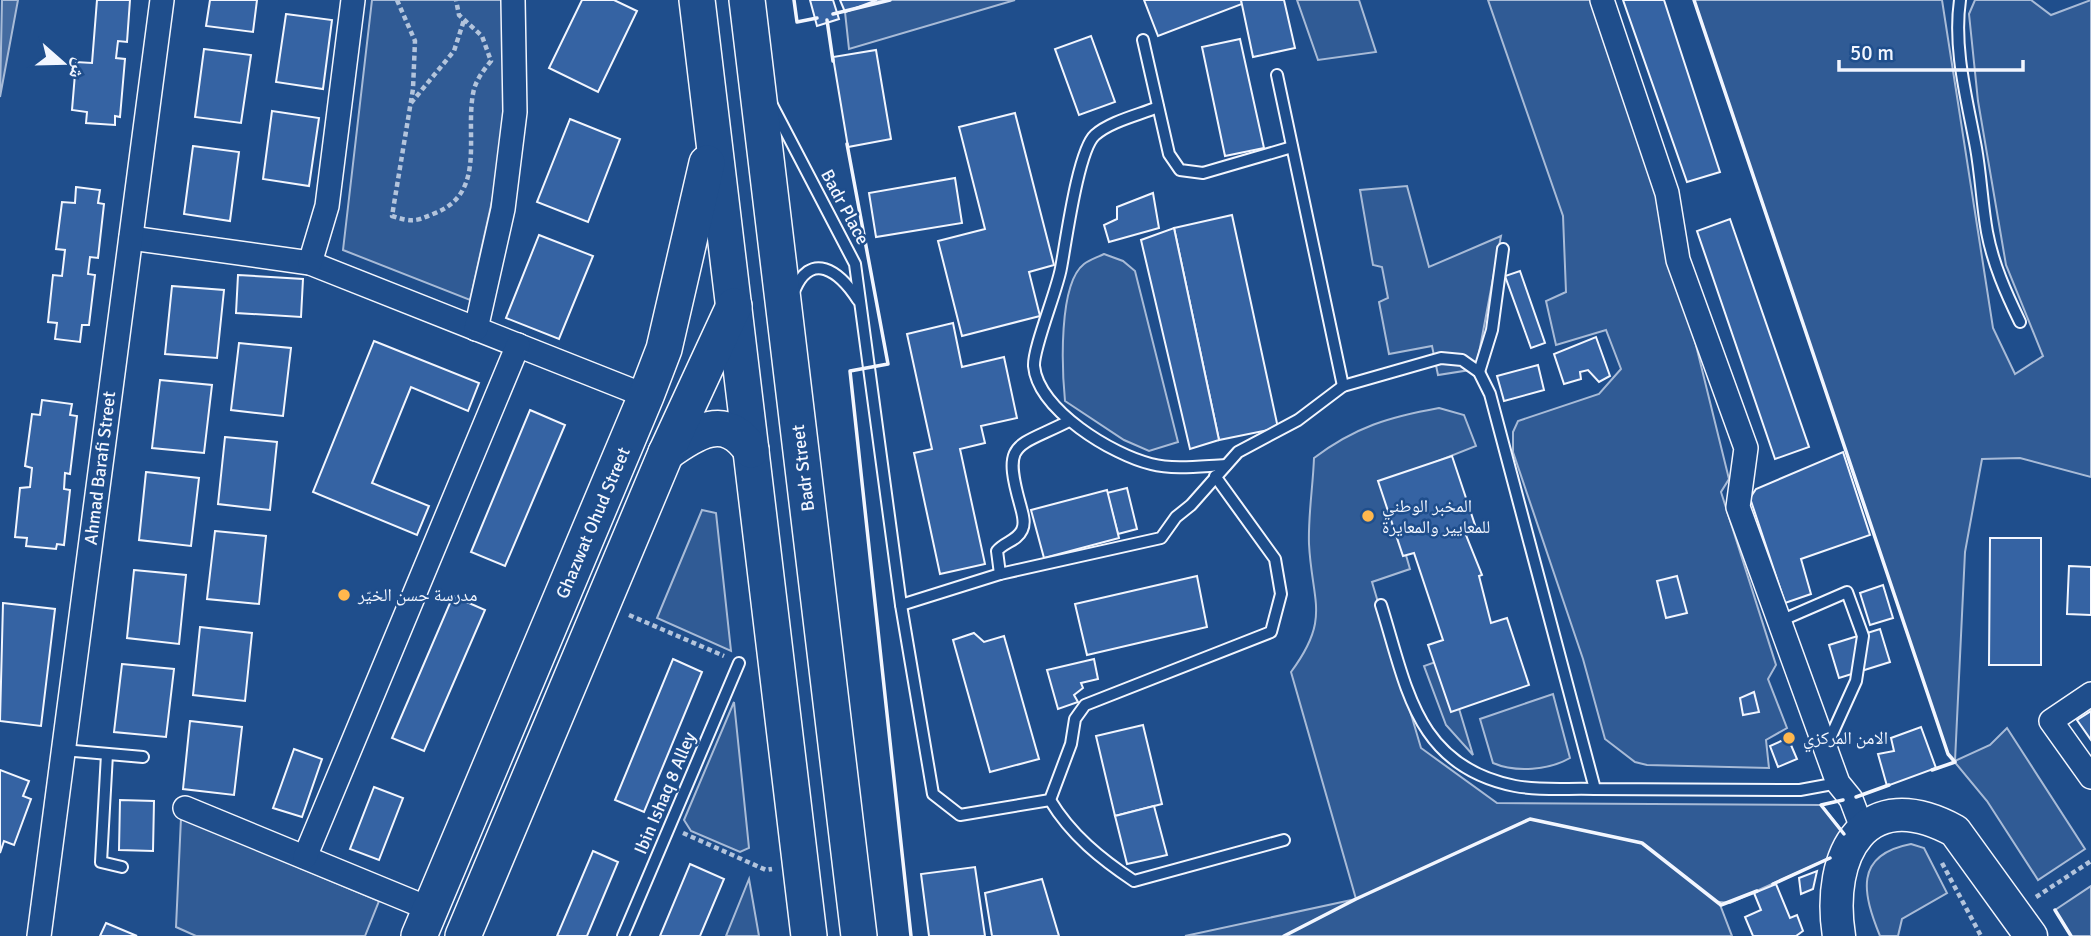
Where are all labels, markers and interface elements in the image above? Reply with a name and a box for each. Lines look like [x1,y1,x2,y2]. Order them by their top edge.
north arrow [28,28,98,98]
scale bar [1839,28,2023,72]
text: 50 m [1850,40,1894,66]
text: ش [63,55,93,82]
street label: Badr Place [816,166,874,248]
street label: Ahmad Barafi Street [80,390,120,546]
street label: Badr Street [787,423,819,513]
street label: Ghazwat Ohud Street [551,444,635,602]
place label: المخبر الوطني للمعايير والمعايرة [1382,495,1490,538]
marker: المخبر الوطني للمعايير والمعايرة [1360,508,1376,524]
place label: مدرسة حسن الخيّر [357,584,477,606]
marker: مدرسة حسن الخيّر [336,587,352,603]
place label: الامن المركزي [1803,727,1888,753]
street label: Ibin Ishaq 8 Alley [629,728,701,858]
marker: الامن المركزي [1781,730,1797,746]

